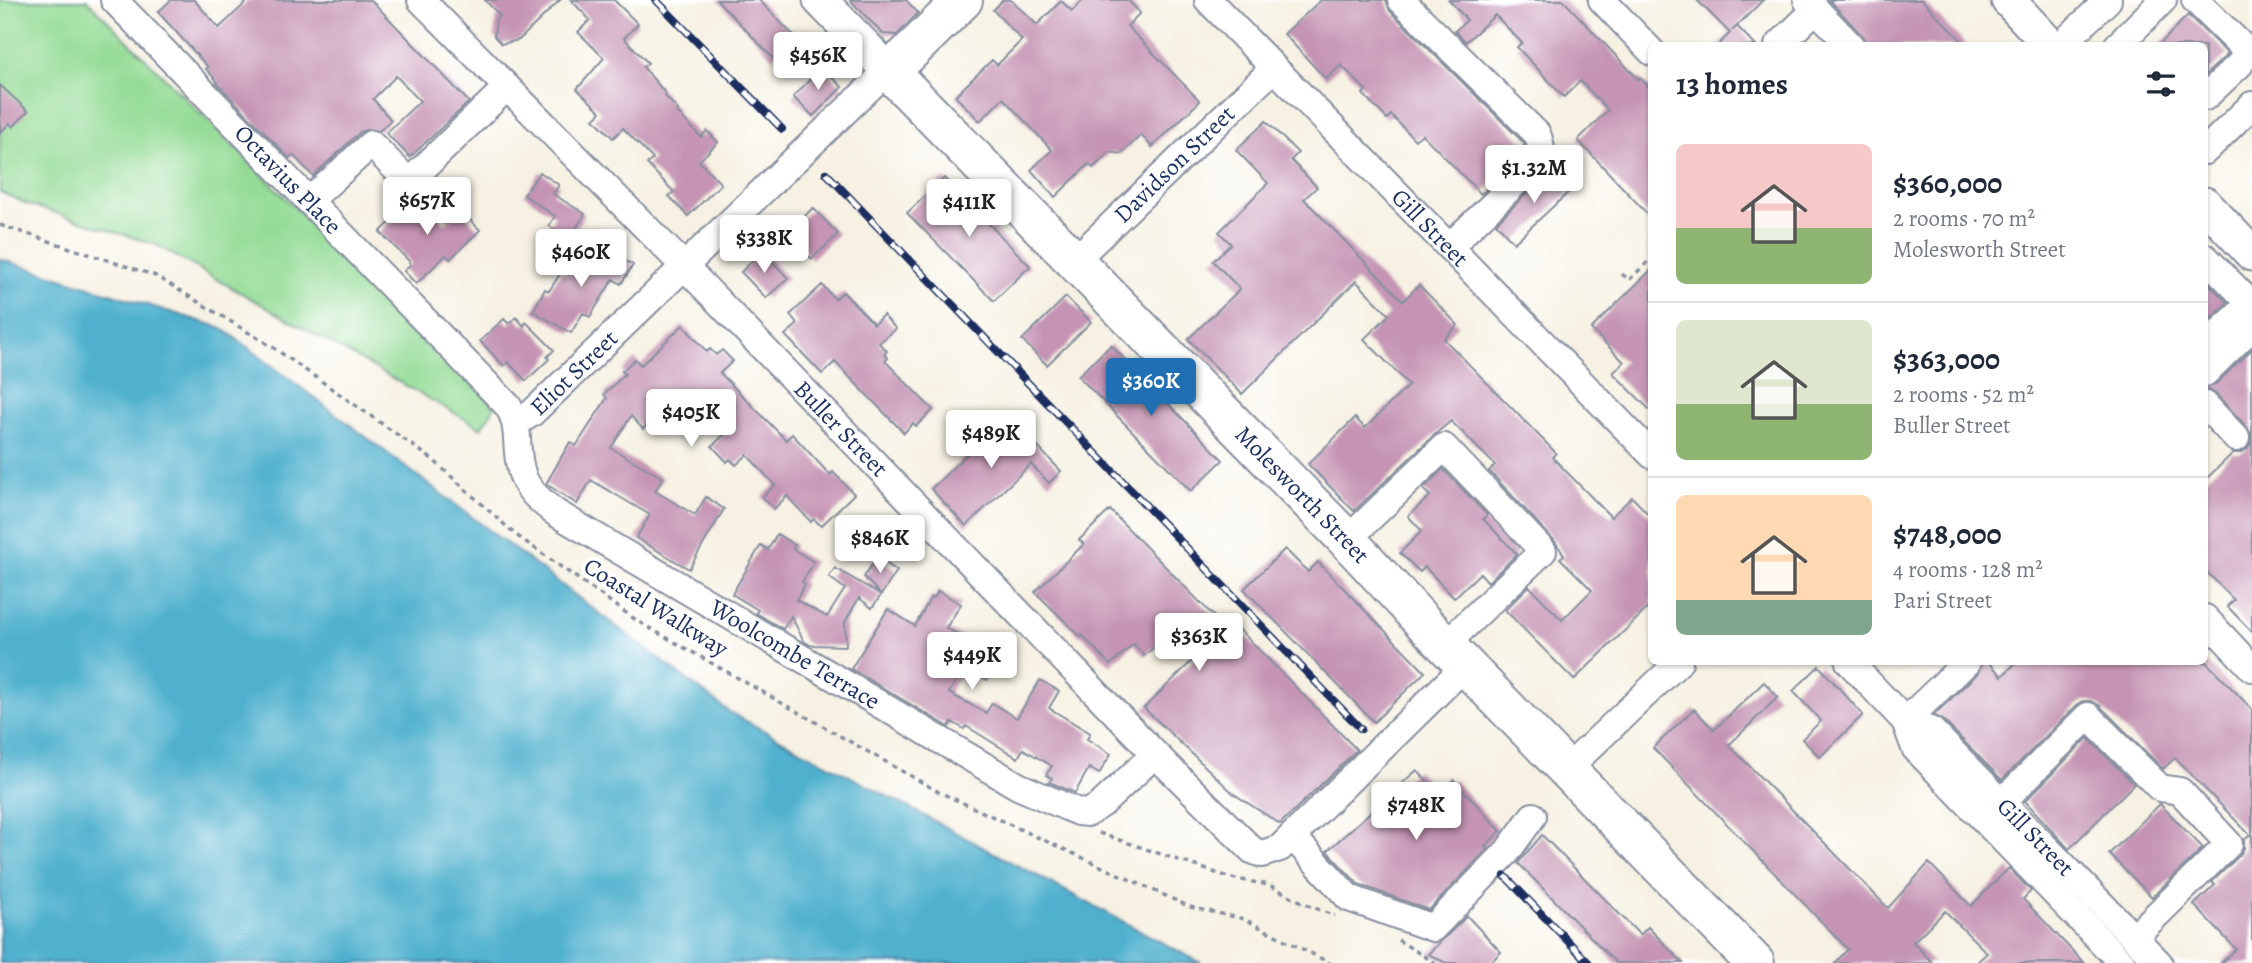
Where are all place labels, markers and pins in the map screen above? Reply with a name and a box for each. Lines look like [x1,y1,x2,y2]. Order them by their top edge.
pin: $456K [769,32,867,92]
pin: $1.32M [1477,146,1591,205]
pin: $657K [378,177,476,237]
pin: $411K [920,180,1018,239]
pin: $338K [715,216,813,275]
pin: $460K [532,230,630,289]
pin: $360K [1102,358,1200,418]
pin: $405K [642,390,740,449]
pin: $489K [942,410,1040,470]
pin: $846K [831,516,929,575]
pin: $363K [1150,614,1248,673]
pin: $449K [923,632,1021,692]
pin: $748K [1367,782,1465,842]

